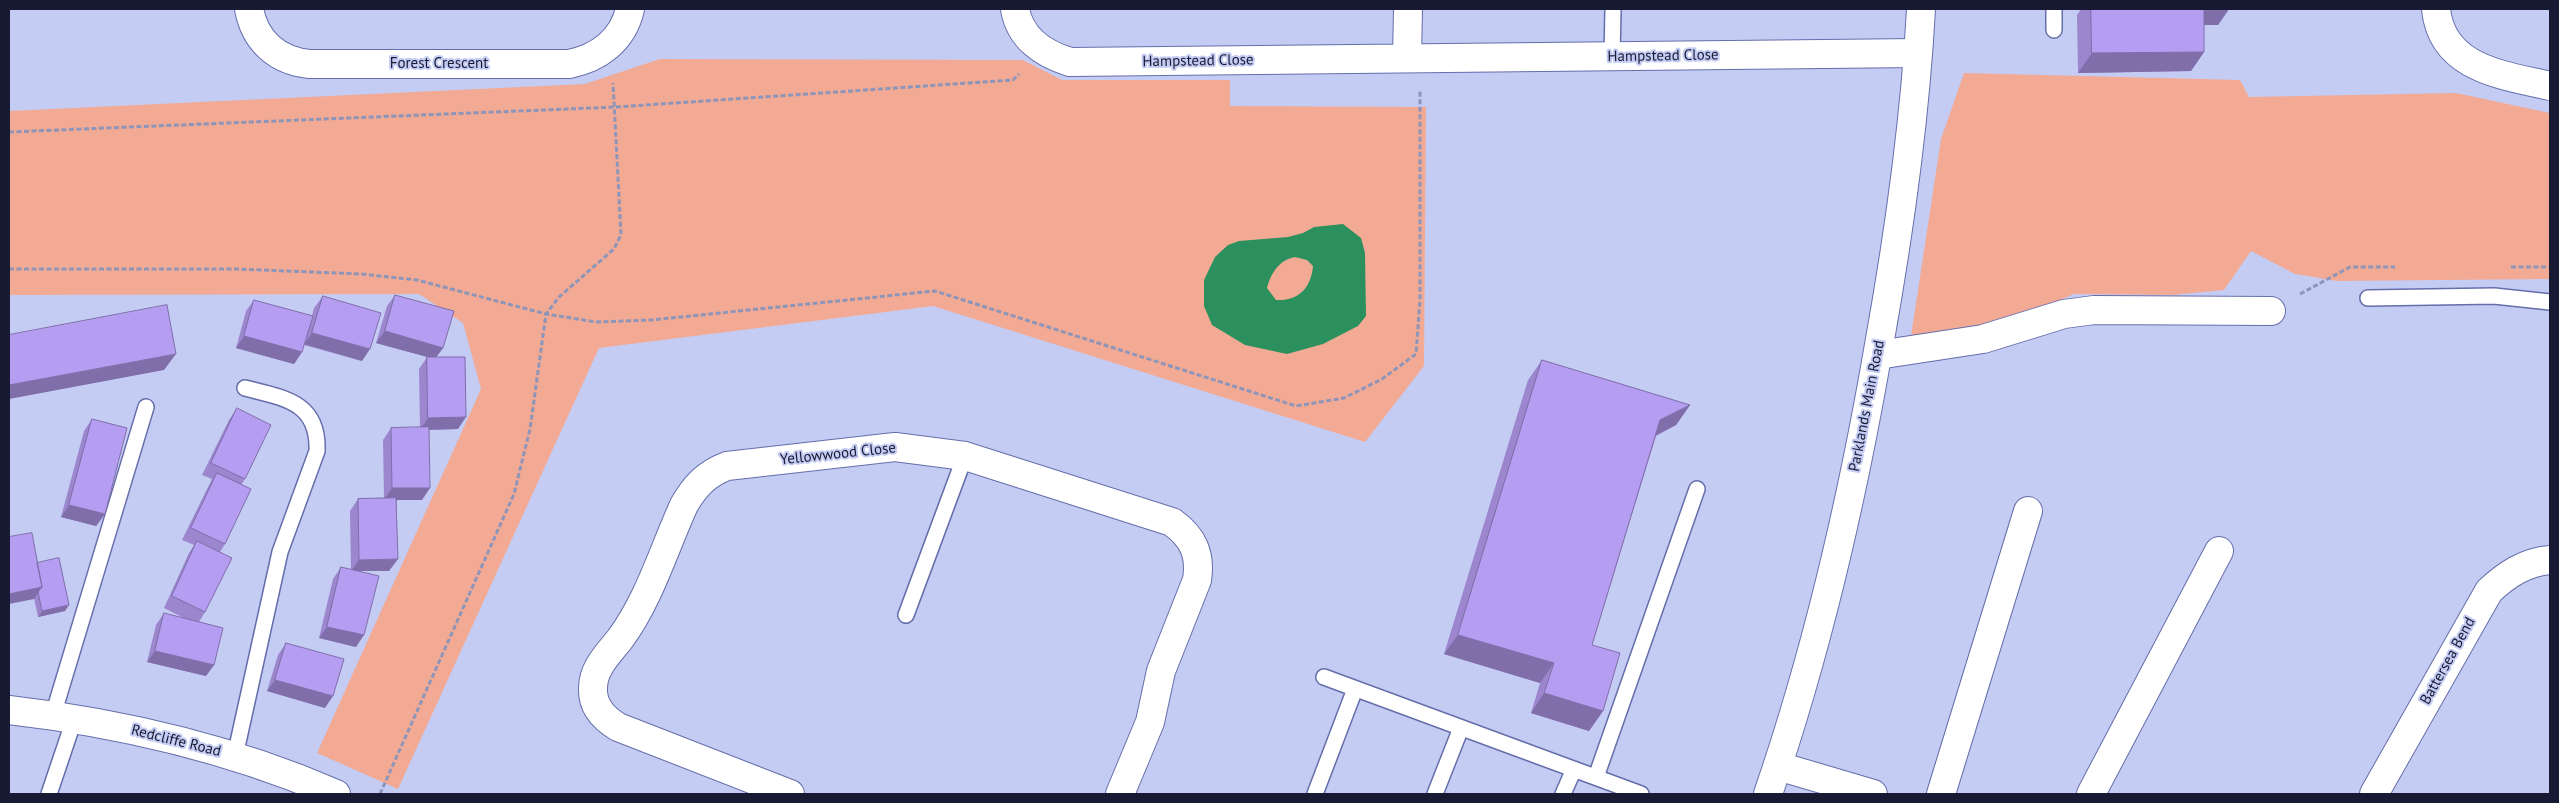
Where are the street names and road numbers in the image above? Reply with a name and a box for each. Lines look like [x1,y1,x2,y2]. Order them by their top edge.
street label: Hampstead Close [1607,46,1719,66]
street label: Hampstead Close [1142,51,1254,71]
street label: Forest Crescent [390,55,488,73]
street label: Parklands Main Road [1845,339,1889,473]
street label: Yellowwood Close [779,439,897,469]
street label: Battersea Bend [2417,614,2479,708]
street label: Redcliffe Road [129,721,223,761]

